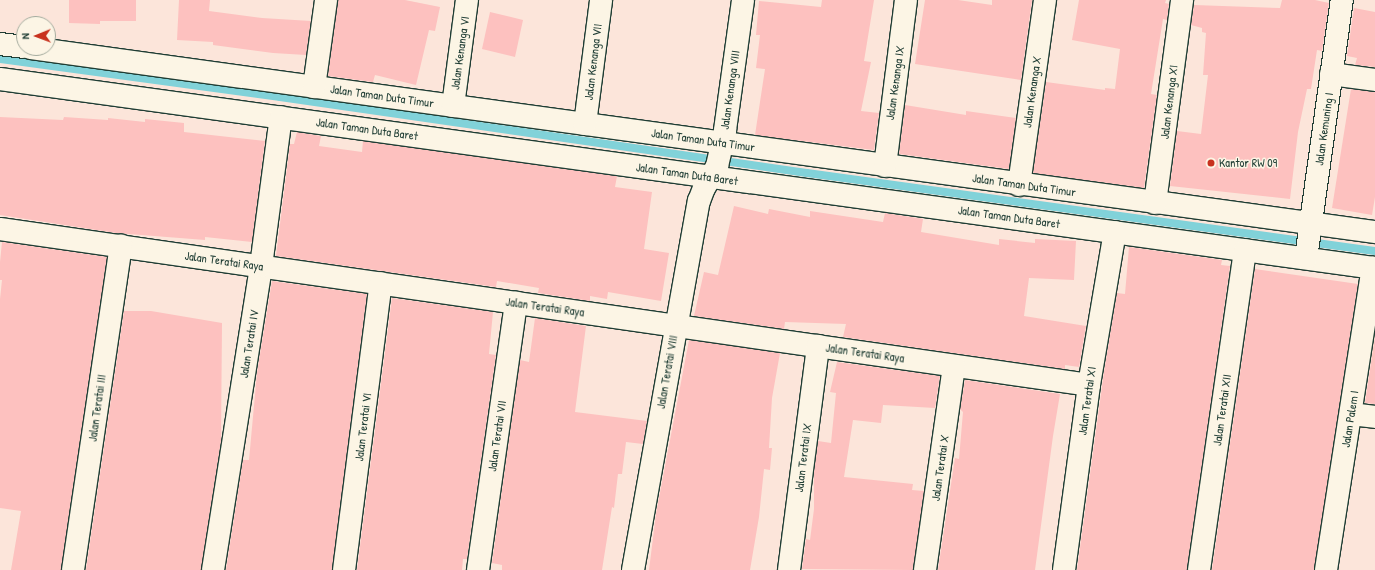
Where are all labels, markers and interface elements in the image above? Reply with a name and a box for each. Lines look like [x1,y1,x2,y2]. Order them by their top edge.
street label: Jalan Kenanga VI [448,15,472,91]
north arrow [16,16,56,56]
street label: Jalan Kenanga VII [581,23,605,101]
text: N [18,33,32,39]
street label: Jalan Kenanga IX [883,45,907,121]
street label: Jalan Kenanga VIII [717,49,743,131]
street label: Jalan Kenanga X [1020,55,1044,129]
street label: Jalan Kenanga XI [1157,64,1181,140]
street label: Jalan Taman Duta Timur [329,82,435,110]
street label: Jalan Kemuning I [1312,92,1336,166]
street label: Jalan Taman Duta Baret [315,115,419,143]
street label: Jalan Taman Duta Timur [650,126,756,154]
place label: Kantor RW 09 [1219,156,1277,170]
marker: Kantor RW 09 [1206,158,1216,168]
street label: Jalan Taman Duta Baret [635,160,739,188]
street label: Jalan Taman Duta Timur [971,171,1077,199]
street label: Jalan Taman Duta Baret [957,203,1061,231]
street label: Jalan Teratai Raya [184,248,264,274]
street label: Jalan Teratai Raya [505,294,585,320]
street label: Jalan Teratai IV [237,309,261,379]
street label: Jalan Teratai VIII [653,334,681,410]
street label: Jalan Teratai Raya [825,340,905,366]
street label: Jalan Teratai XI [1075,366,1099,436]
street label: Jalan Teratai III [85,373,109,443]
street label: Jalan Teratai XII [1210,373,1234,447]
street label: Jalan Palem I [1338,390,1362,448]
street label: Jalan Teratai VI [352,392,374,462]
street label: Jalan Teratai VII [485,400,509,472]
street label: Jalan Teratai IX [792,423,814,493]
street label: Jalan Teratai X [928,434,952,502]

